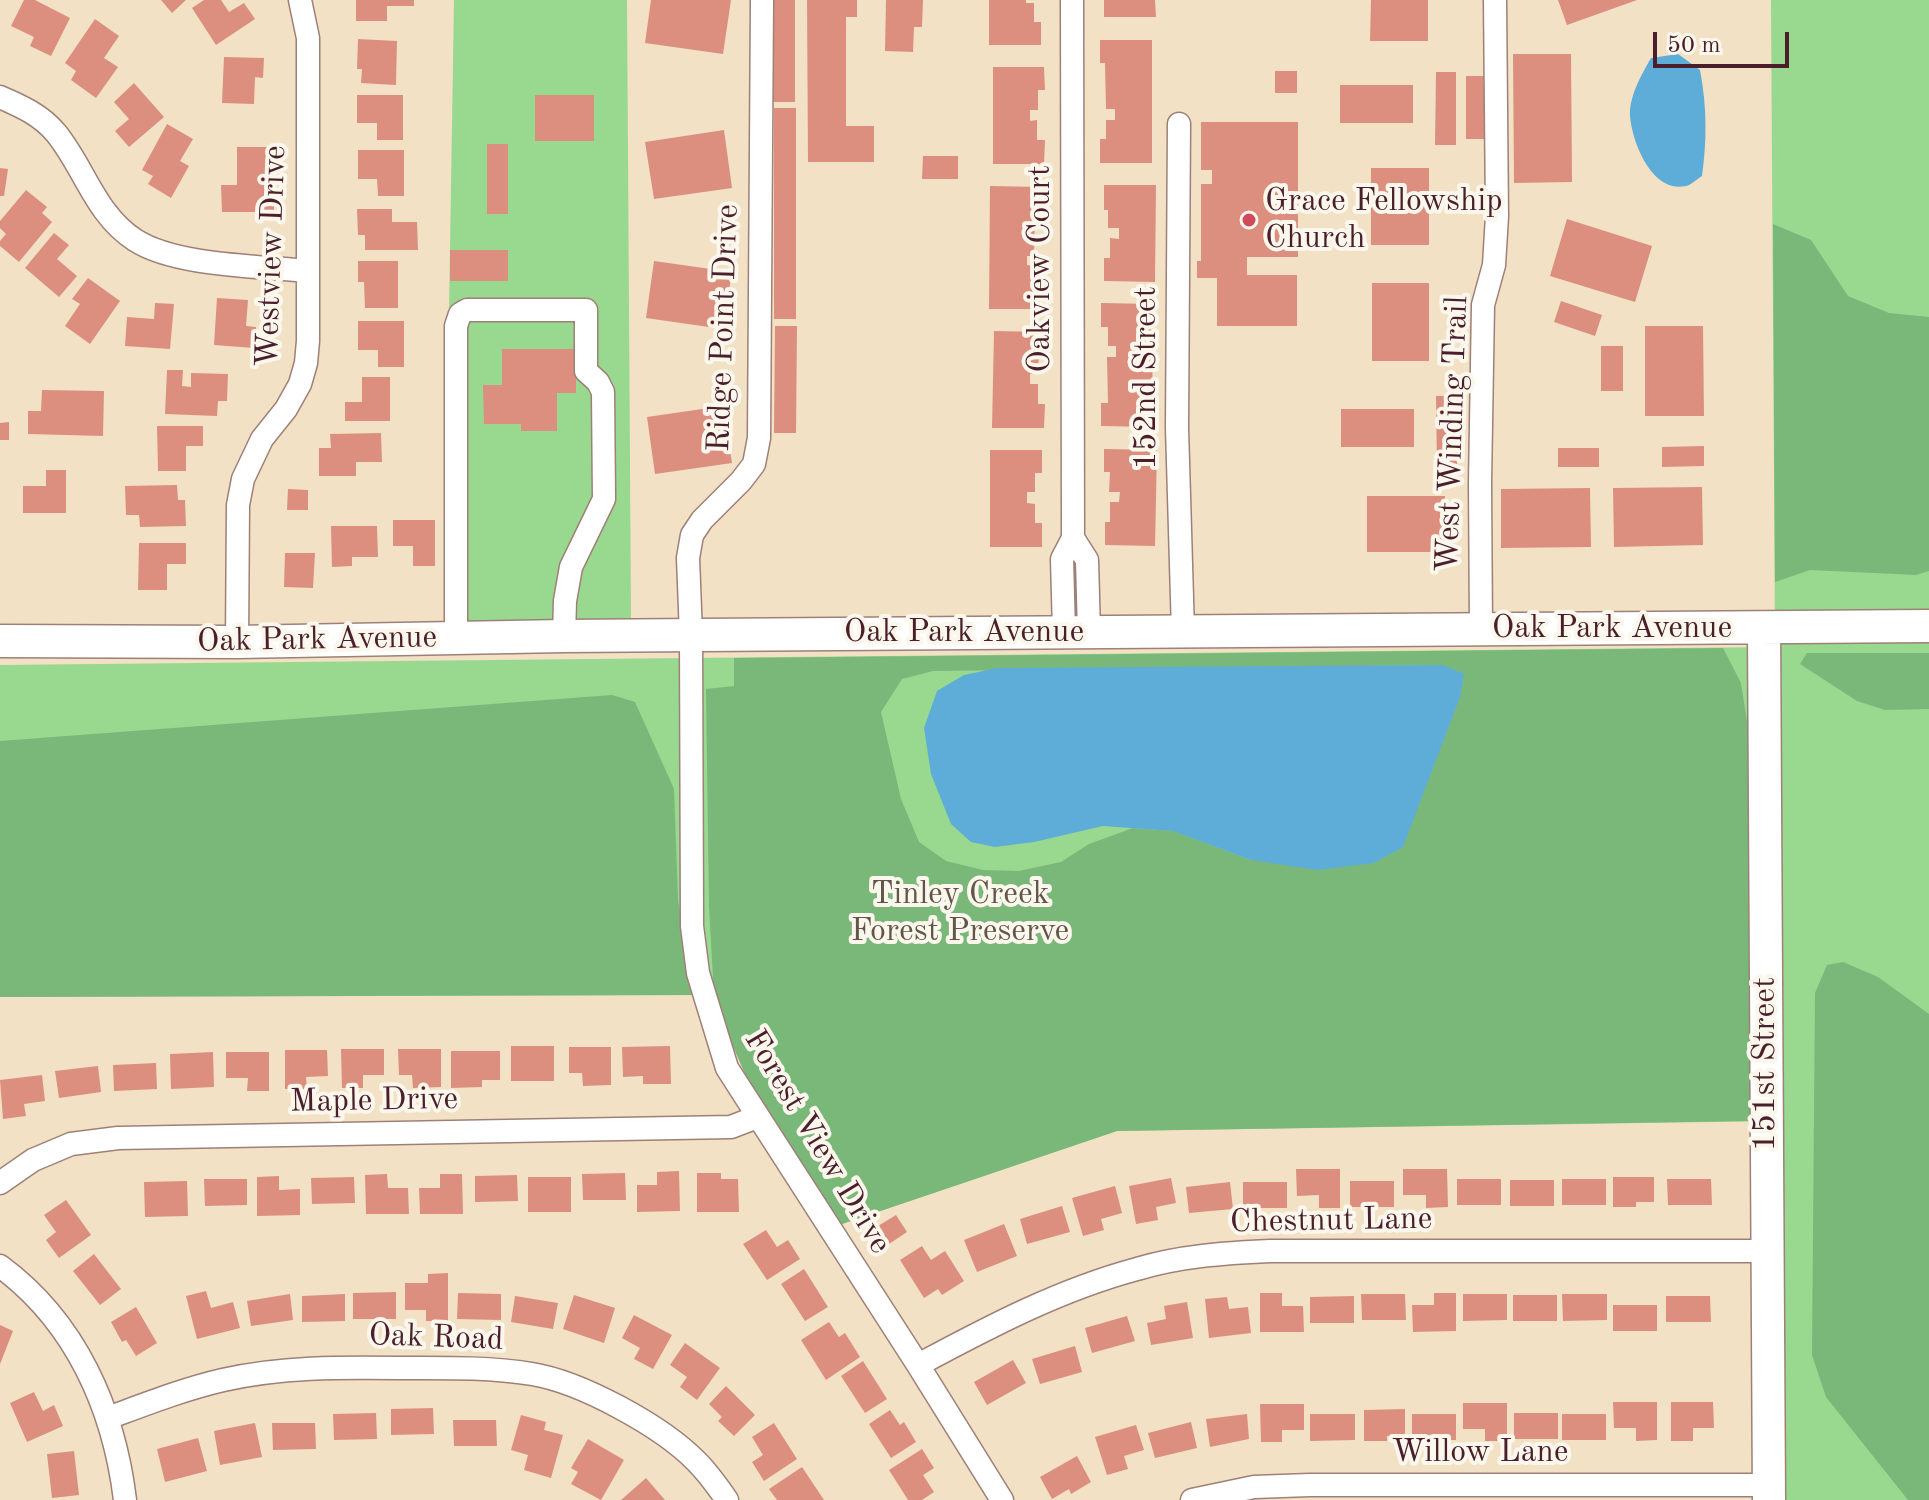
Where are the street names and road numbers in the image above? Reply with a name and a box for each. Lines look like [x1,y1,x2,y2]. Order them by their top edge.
street label: Westview Drive [249,144,295,368]
street label: Oakview Court [1022,165,1060,373]
street label: Ridge Point Drive [700,203,748,453]
street label: 152nd Street [1128,286,1166,470]
street label: West Winding Trail [1429,295,1477,573]
street label: Oak Park Avenue [1492,610,1732,648]
street label: Oak Park Avenue [844,614,1084,652]
street label: Oak Park Avenue [197,619,437,661]
street label: 151st Street [1747,977,1785,1151]
street label: Forest View Drive [735,1023,899,1261]
street label: Maple Drive [289,1080,459,1122]
street label: Chestnut Lane [1229,1200,1433,1242]
street label: Oak Road [368,1316,504,1360]
street label: Willow Lane [1391,1434,1569,1472]

